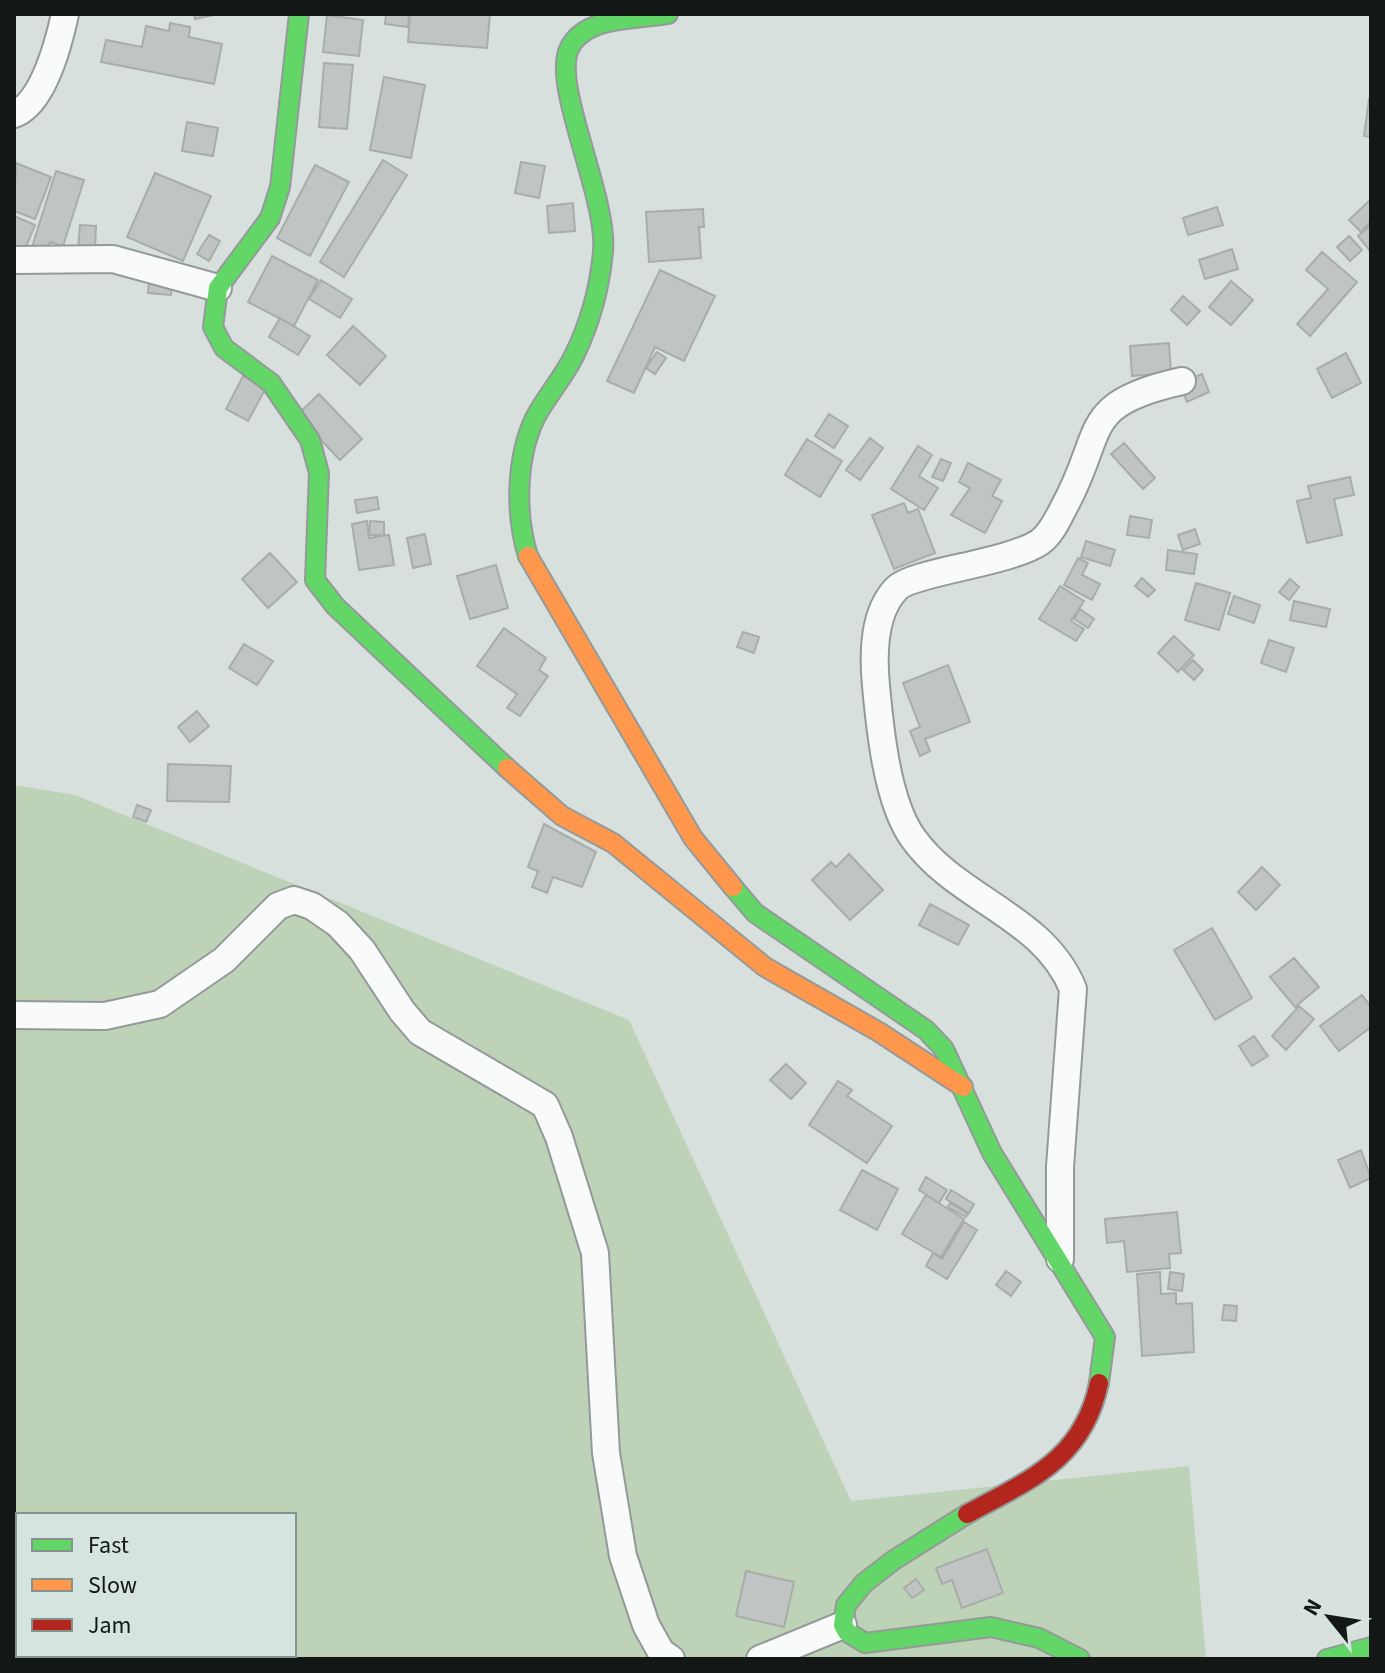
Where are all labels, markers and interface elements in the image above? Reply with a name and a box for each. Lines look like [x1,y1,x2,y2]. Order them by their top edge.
legend [16,1513,296,1657]
text: Fast [88,1528,129,1563]
text: Slow [88,1568,137,1603]
north arrow [1289,1577,1369,1657]
text: N [1295,1593,1330,1622]
text: Jam [88,1608,132,1643]

